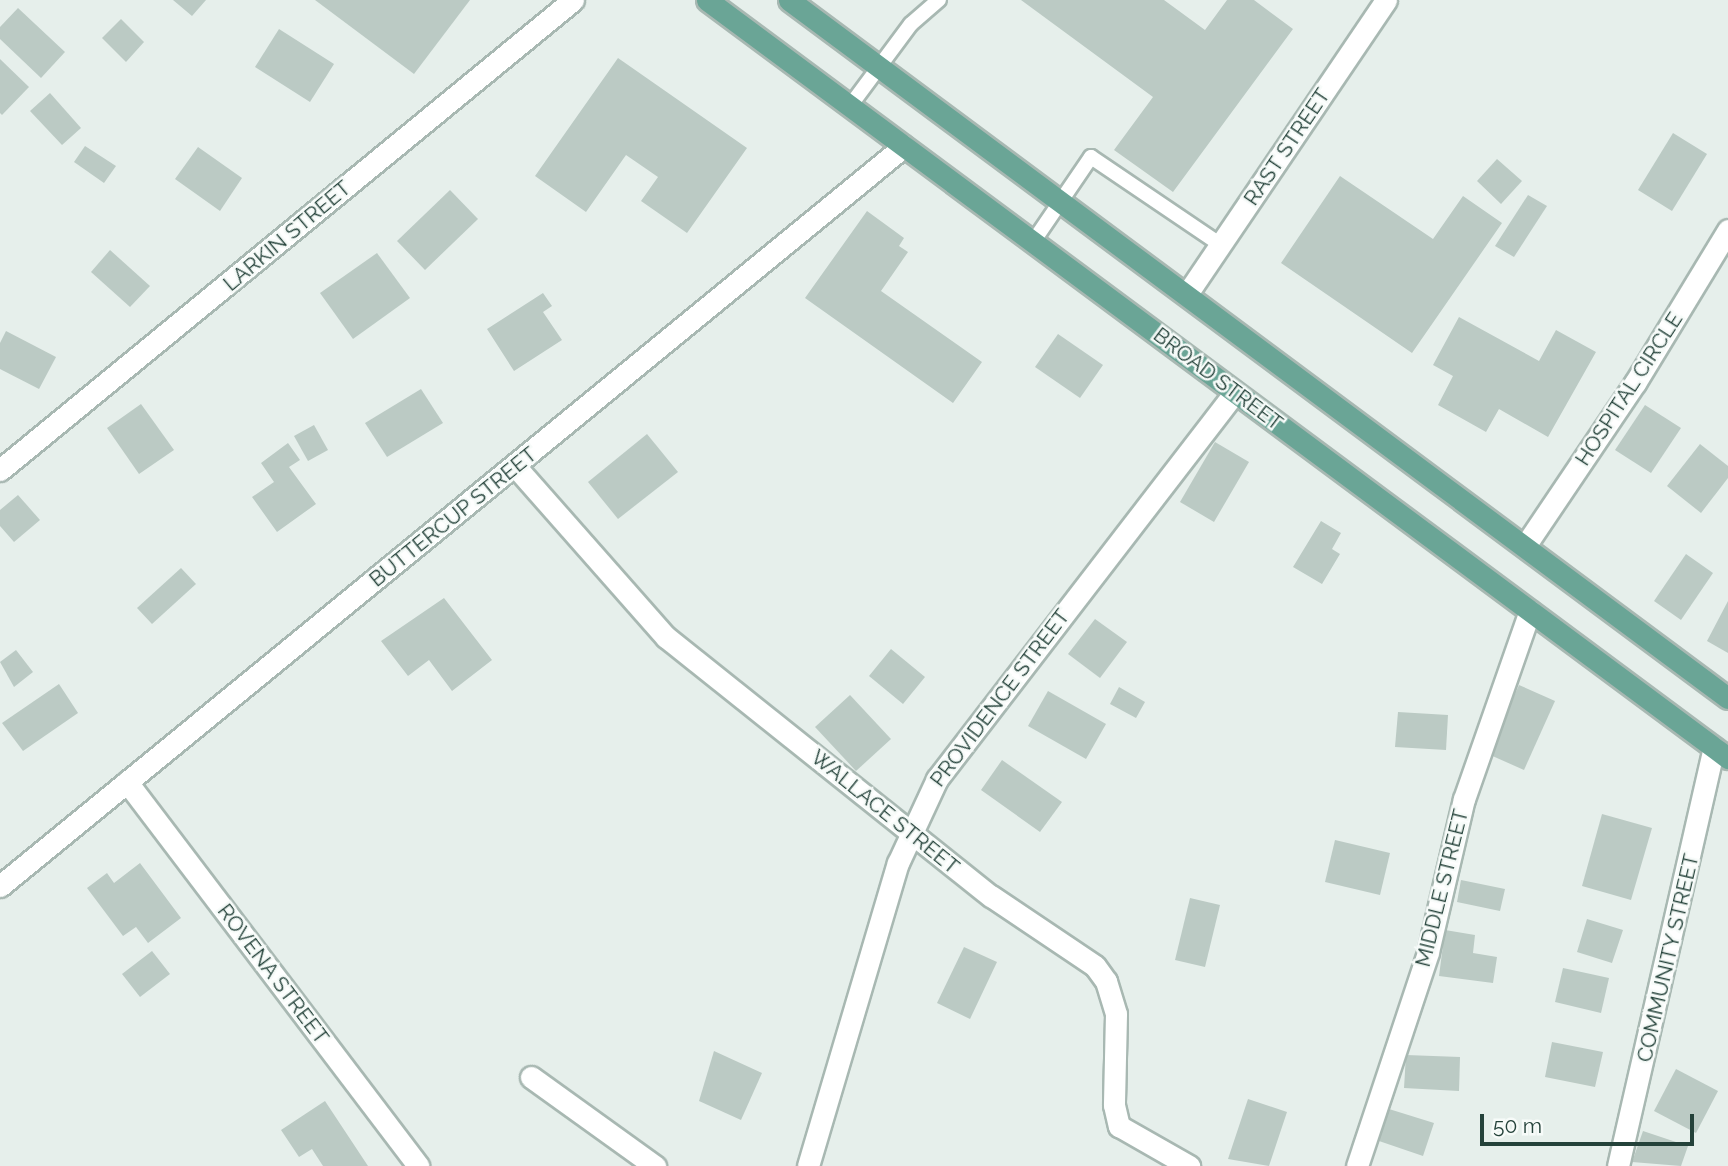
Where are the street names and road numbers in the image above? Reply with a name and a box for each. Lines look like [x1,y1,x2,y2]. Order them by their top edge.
street label: RAST STREET [1238,84,1336,210]
street label: LARKIN STREET [218,176,356,296]
street label: HOSPITAL CIRCLE [1570,307,1688,471]
street label: BROAD STREET [1148,322,1288,436]
street label: BUTTERCUP STREET [364,442,542,592]
street label: PROVIDENCE STREET [925,604,1075,792]
street label: WALLACE STREET [806,745,964,879]
street label: MIDDLE STREET [1410,807,1474,969]
street label: COMMUNITY STREET [1632,851,1704,1065]
street label: ROVENA STREET [212,899,334,1049]

